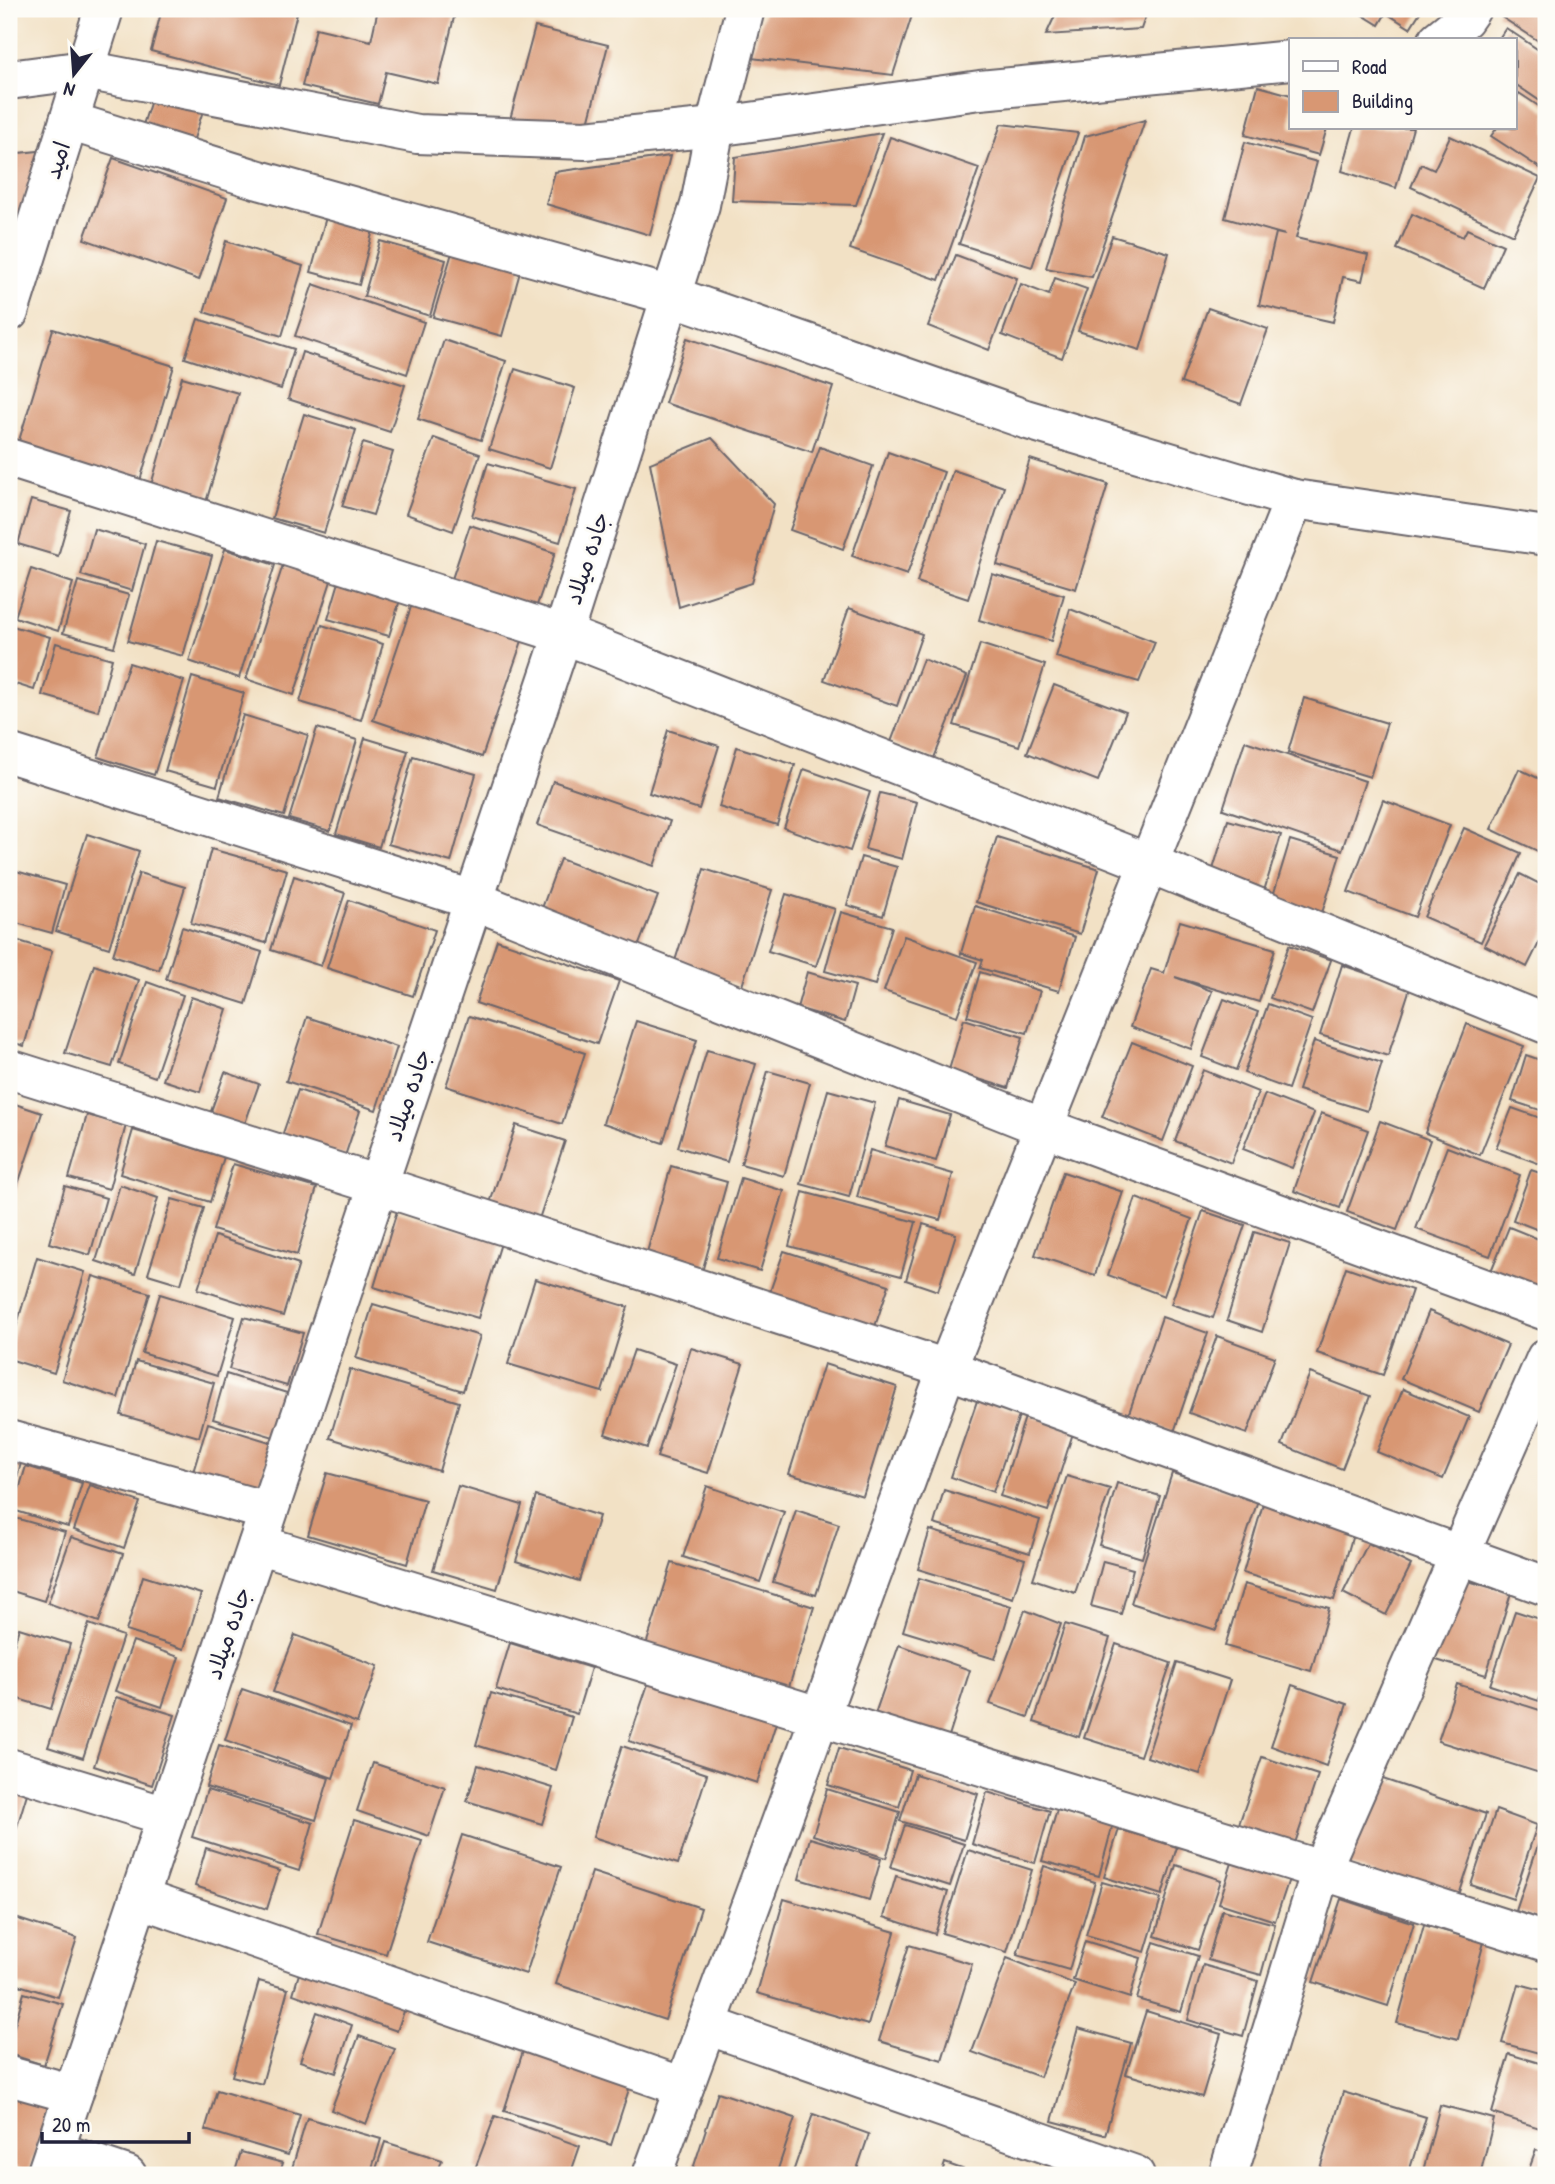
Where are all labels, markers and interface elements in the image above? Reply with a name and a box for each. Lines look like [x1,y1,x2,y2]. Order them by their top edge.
north arrow [38,38,108,108]
legend [1289,38,1516,130]
text: Road [1352,52,1386,81]
text: N [60,76,78,104]
text: Building [1352,86,1413,115]
street label: امید [36,137,77,183]
street label: جاده میلاد [557,508,616,608]
street label: جاده میلاد [377,1045,438,1145]
street label: جاده میلاد [197,1583,258,1683]
scale bar [42,2100,189,2144]
text: 20 m [52,2110,90,2139]

